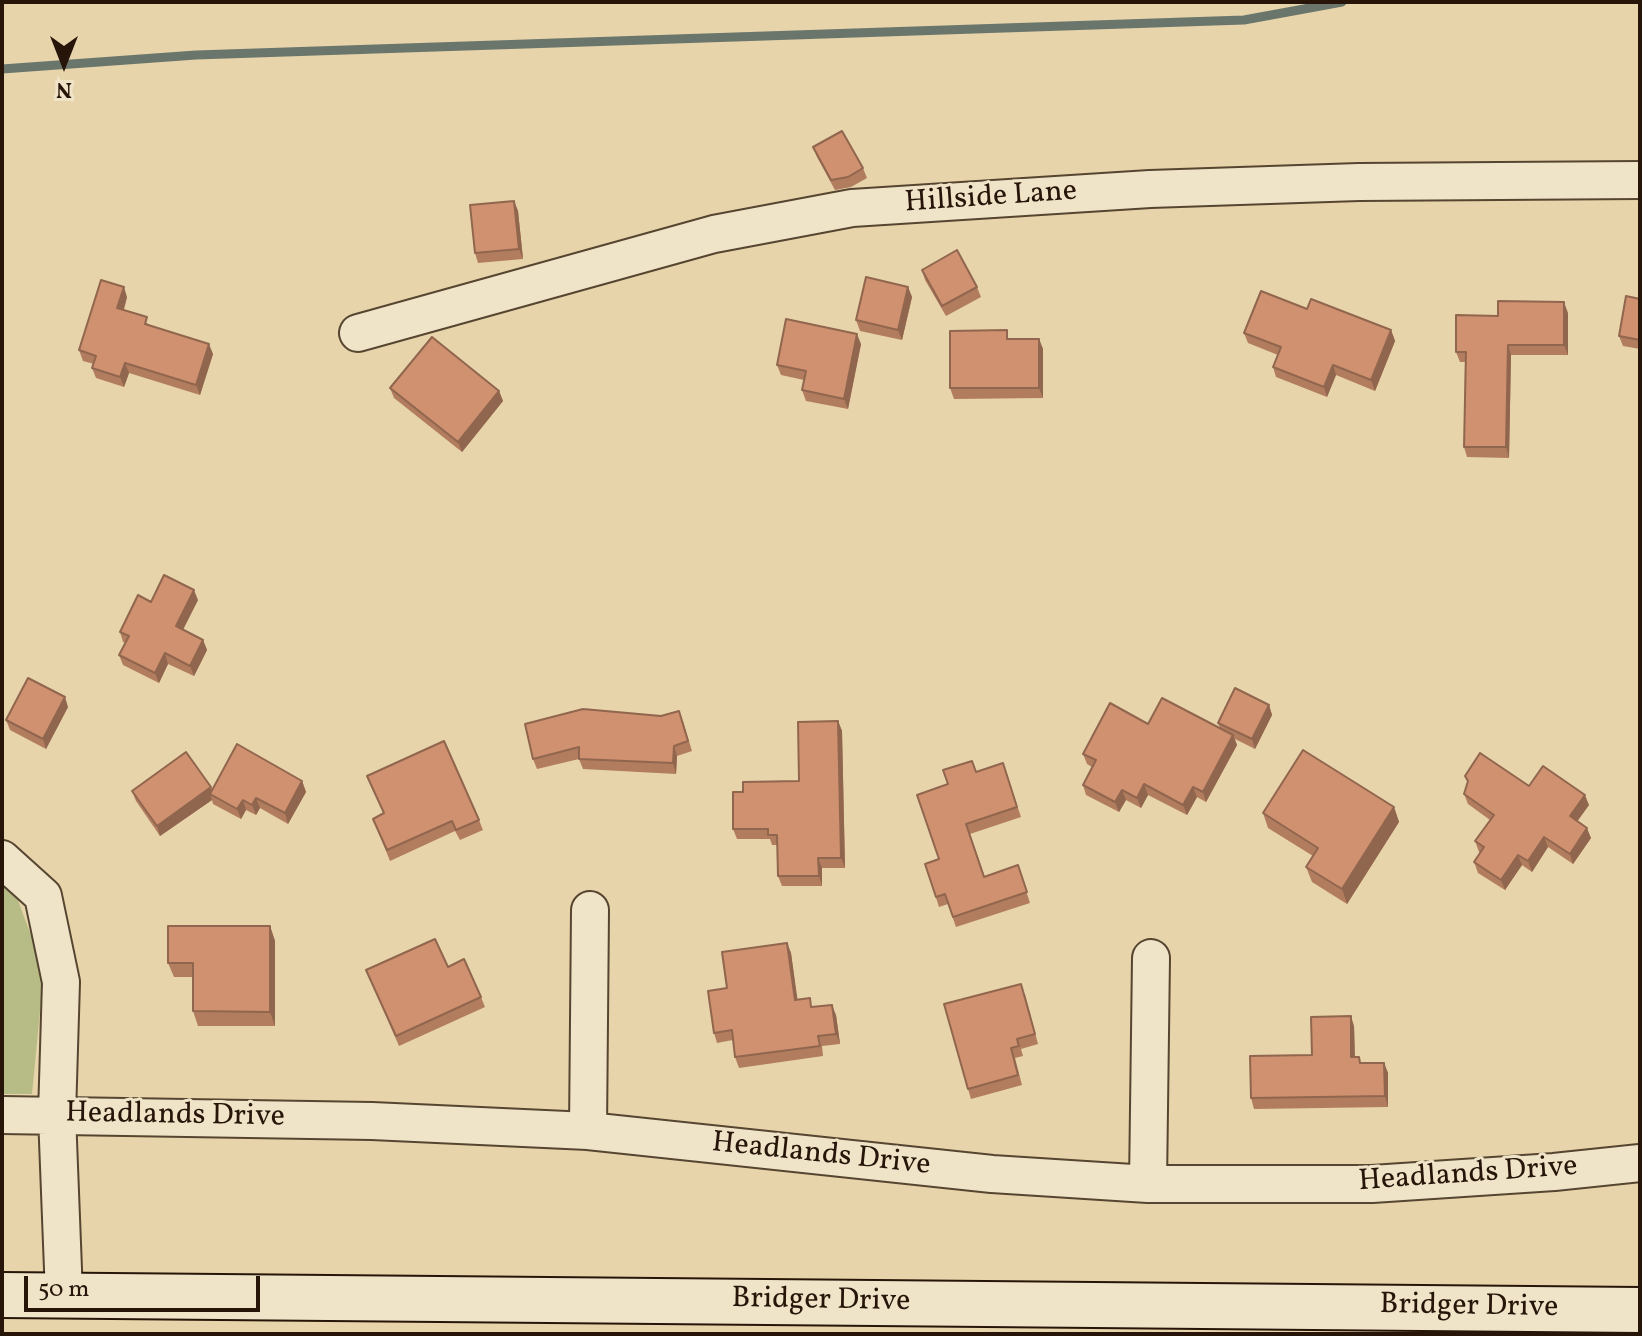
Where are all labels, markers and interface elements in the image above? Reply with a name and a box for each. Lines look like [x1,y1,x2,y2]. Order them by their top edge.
north arrow [24,24,104,104]
text: N [56,73,72,104]
street label: Hillside Lane [904,175,1078,223]
street label: Headlands Drive [65,1097,285,1137]
street label: Headlands Drive [710,1127,932,1185]
street label: Headlands Drive [1357,1150,1579,1202]
scale bar [28,1260,264,1310]
text: 50 m [38,1273,90,1307]
street label: Bridger Drive [731,1282,911,1322]
street label: Bridger Drive [1379,1288,1559,1328]

